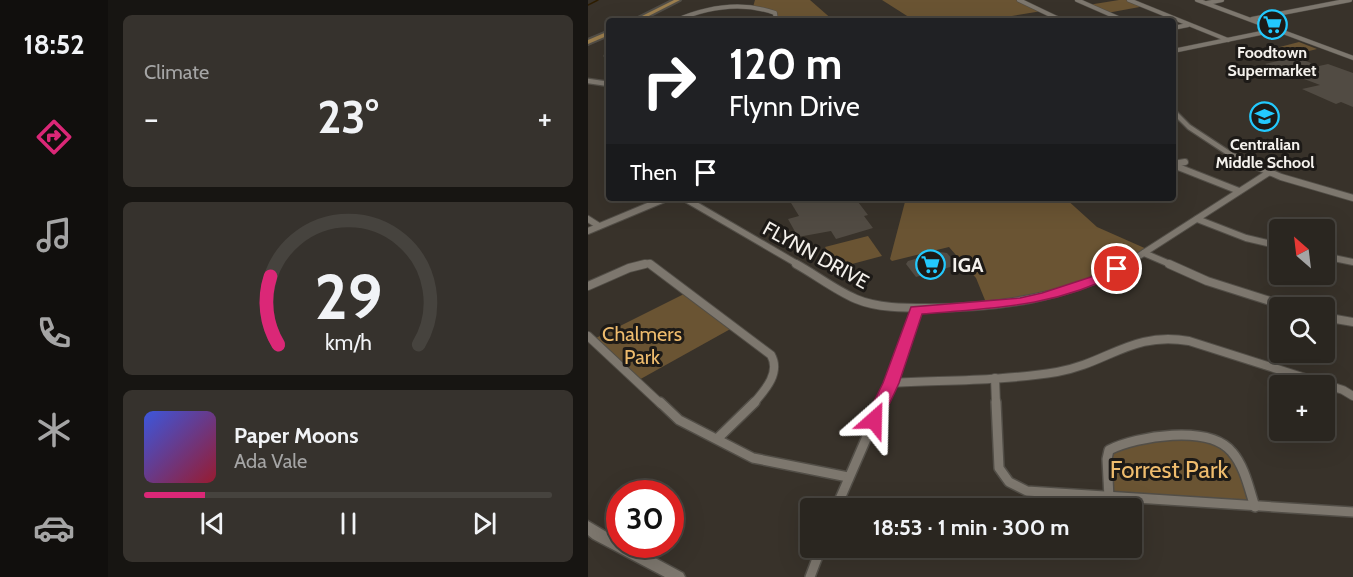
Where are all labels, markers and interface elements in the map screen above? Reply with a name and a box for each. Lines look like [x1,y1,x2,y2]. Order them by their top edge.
supermarket icon: Foodtown Supermarket [1256,8,1288,40]
text: 18:52 [23,28,85,61]
text: 120 m [729,38,842,90]
icon: right [630,42,708,120]
place label: Foodtown Supermarket [1227,43,1317,80]
text: Climate [144,60,209,84]
text: 23° [317,90,379,144]
text: Flynn Drive [729,90,860,123]
text: − [144,98,159,138]
text: + [537,98,552,138]
school or university icon: Centralian Middle School [1249,100,1281,132]
icon: directions [33,116,75,158]
place label: Centralian Middle School [1215,135,1315,172]
icon: arrive [689,156,722,189]
text: Then [630,159,677,186]
icon: music [33,214,75,256]
street label: FLYNN DRIVE [759,216,873,294]
north arrow [1269,219,1335,285]
map controls [1269,219,1335,441]
pin [1091,243,1142,294]
supermarket icon: IGA [915,249,947,281]
icon: arrive [1100,252,1133,285]
place label: IGA [952,253,984,277]
text: 29 [314,260,382,336]
button: search [1269,297,1335,363]
icon: phone [33,312,75,354]
park label: Chalmers Park [602,322,682,369]
text: km/h [325,330,371,356]
button: + [1269,375,1335,441]
position arrow [842,388,906,452]
icon: climate [33,409,75,451]
text: Paper Moons [234,422,358,449]
text: Ada Vale [234,449,307,473]
park label: Forrest Park [1110,455,1229,484]
speed limit sign: 30 [606,480,684,558]
icon: car [33,507,75,549]
icon: previous [196,507,229,540]
icon: pause [332,507,365,540]
icon: next [468,507,501,540]
text: 18:53 · 1 min · 300 m [873,514,1069,541]

